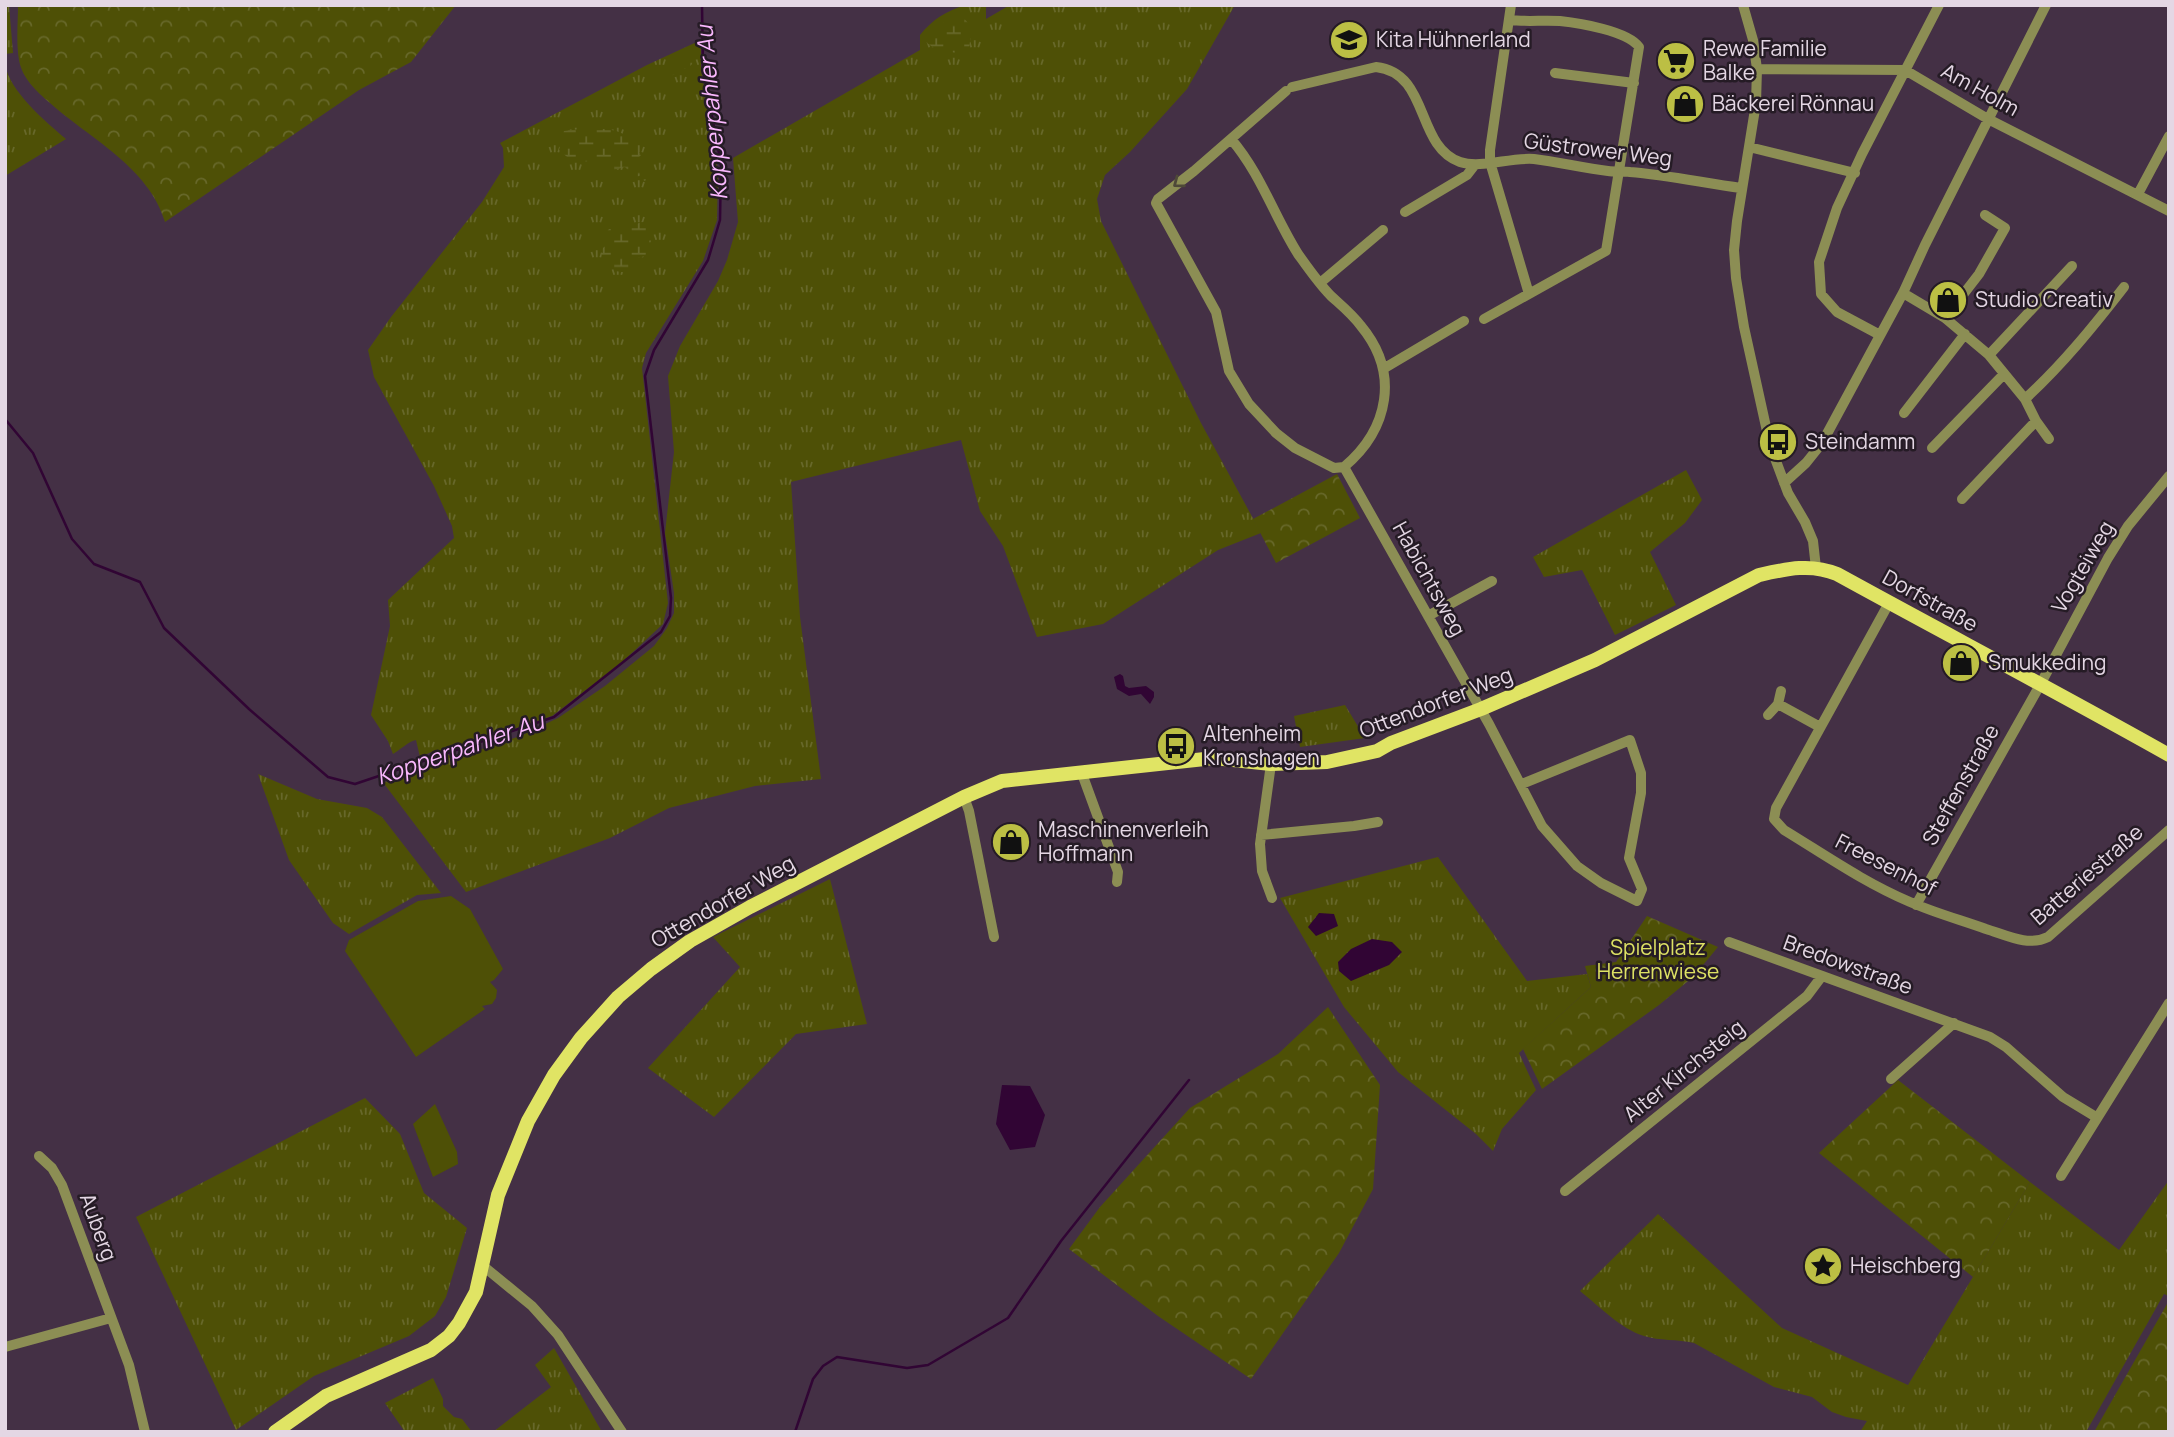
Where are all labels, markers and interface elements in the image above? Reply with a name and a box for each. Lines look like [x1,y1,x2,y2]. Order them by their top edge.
school or university icon: Kita Hühnerland [1328,19,1370,61]
water label: Kopperpahler Au [687,22,735,202]
place label: Kita Hühnerland [1376,25,1531,53]
place label: Rewe Familie Balke [1703,34,1827,86]
supermarket icon: Rewe Familie Balke [1655,40,1697,82]
street label: Am Holm [1937,56,2024,122]
shop icon: Bäckerei Rönnau [1664,83,1706,125]
place label: Bäckerei Rönnau [1712,89,1874,117]
street label: Güstrower Weg [1523,126,1674,172]
one-way arrow [1174,174,1186,187]
shop icon: Studio Creativ [1927,279,1969,321]
place label: Studio Creativ [1975,285,2113,313]
bus stop icon: Steindamm [1757,421,1799,463]
place label: Steindamm [1805,427,1915,455]
street label: Vogteiweg [2045,515,2120,618]
street label: Habichtsweg [1387,516,1473,641]
street label: Dorfstraße [1878,563,1983,638]
shop icon: Smukkeding [1940,642,1982,684]
place label: Smukkeding [1988,648,2106,676]
street label: Ottendorfer Weg [1355,660,1516,744]
water label: Kopperpahler Au [372,704,550,792]
place label: Altenheim Kronshagen [1203,719,1320,771]
street label: Steffenstraße [1915,719,2005,850]
bus stop icon: Altenheim Kronshagen [1155,725,1197,767]
place label: Maschinenverleih Hoffmann [1038,815,1209,867]
street label: Batteriestraße [2024,818,2148,931]
shop icon: Maschinenverleih Hoffmann [990,821,1032,863]
street label: Freesenhof [1831,827,1942,902]
street label: Ottendorfer Weg [645,849,800,954]
street label: Bredowstraße [1780,928,1917,1000]
park label: Spielplatz Herrenwiese [1597,933,1719,985]
street label: Alter Kirchsteig [1617,1013,1750,1128]
street label: Auberg [74,1189,124,1264]
place icon: Heischberg [1802,1245,1844,1287]
place label: Heischberg [1850,1251,1961,1279]

